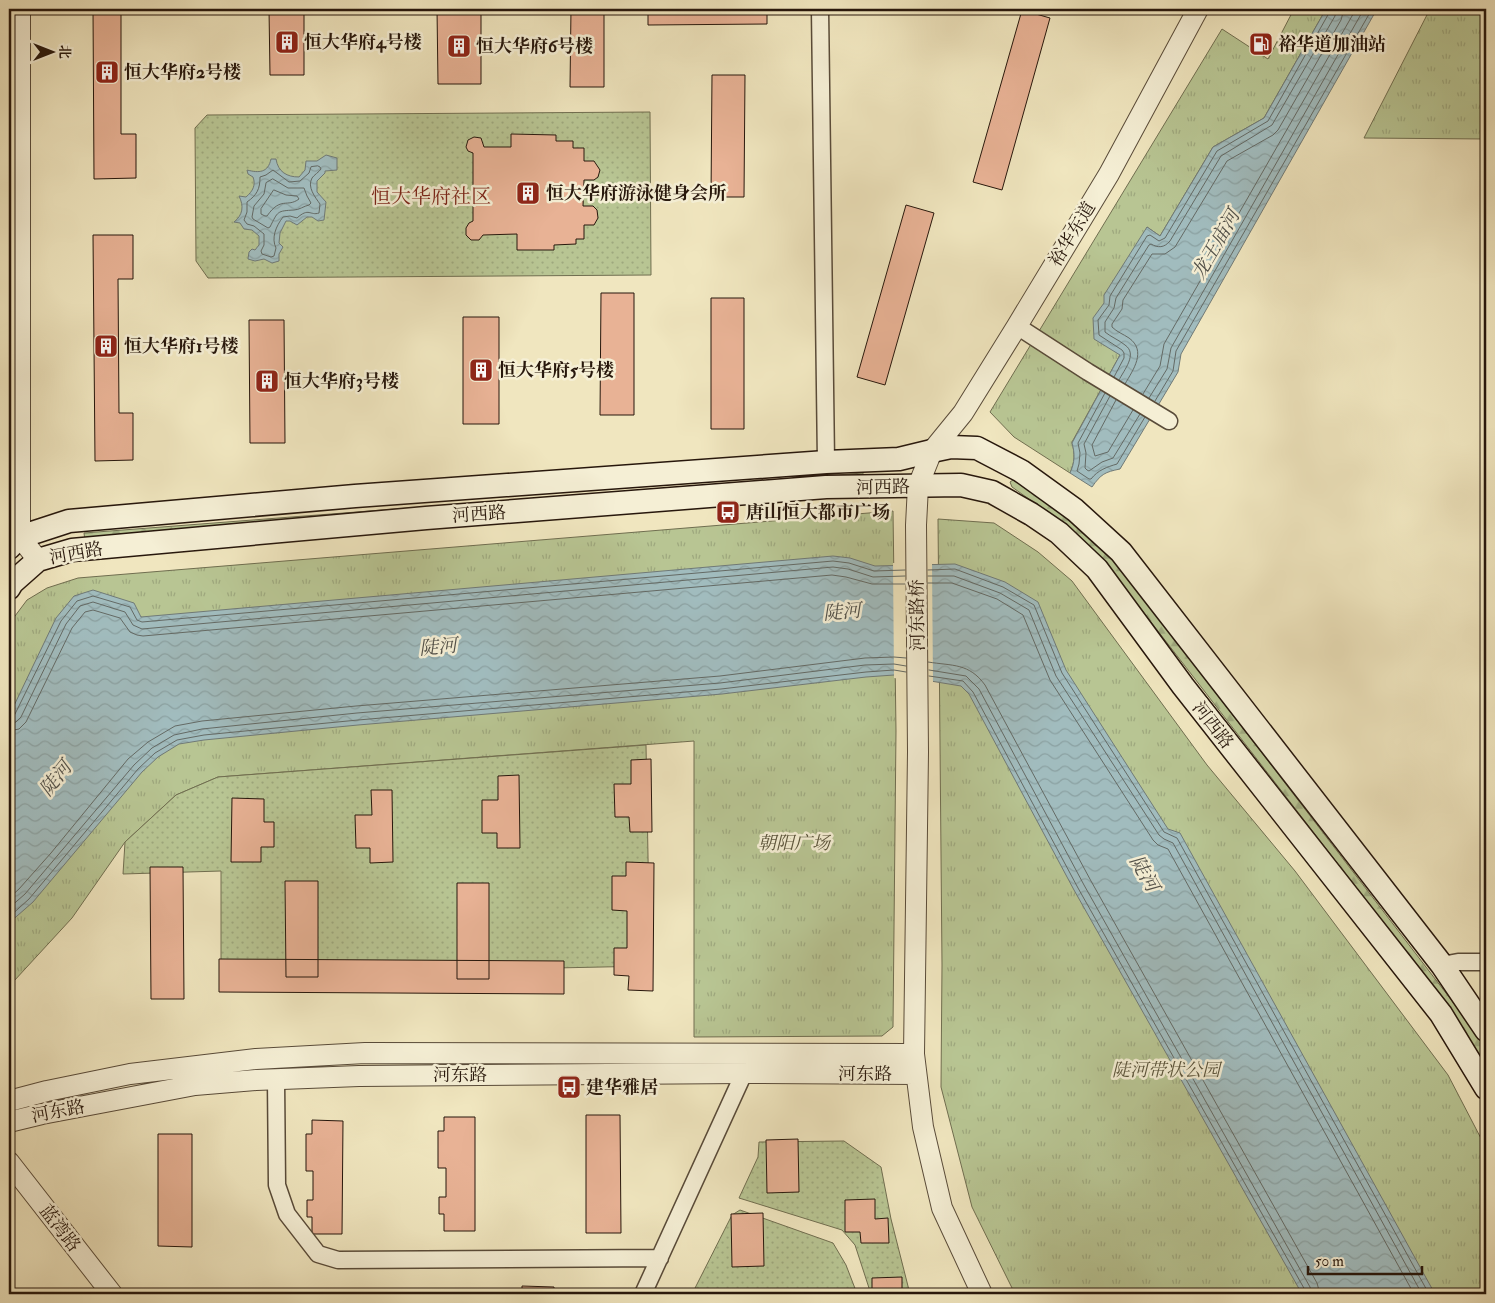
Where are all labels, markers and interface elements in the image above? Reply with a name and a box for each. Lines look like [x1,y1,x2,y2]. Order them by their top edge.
north arrow [28,28,78,78]
building icon: 恒大华府4号楼 [274,29,300,55]
place label: 恒大华府4号楼 [304,31,422,54]
fuel station icon: 裕华道加油站 [1248,31,1274,57]
building icon: 恒大华府6号楼 [446,33,472,59]
place label: 裕华道加油站 [1278,33,1386,56]
place label: 恒大华府6号楼 [476,35,593,58]
text: 北 [56,45,73,59]
building icon: 恒大华府2号楼 [94,59,120,85]
place label: 恒大华府2号楼 [124,61,241,84]
building icon: 恒大华府游泳健身会所 [515,180,541,206]
place label: 恒大华府游泳健身会所 [546,182,727,205]
district label: 恒大华府社区 [371,184,491,209]
street label: 裕华东道 [1044,197,1101,271]
water label: 龙王庙河 [1186,203,1247,283]
building icon: 恒大华府1号楼 [93,333,119,359]
place label: 恒大华府1号楼 [124,335,238,358]
building icon: 恒大华府5号楼 [468,357,494,383]
place label: 恒大华府5号楼 [498,359,614,382]
building icon: 恒大华府3号楼 [254,368,280,394]
place label: 恒大华府3号楼 [284,370,399,393]
street label: 河西路 [856,476,910,499]
bus stop icon: 唐山恒大都市广场 [715,499,741,525]
street label: 河西路 [451,501,507,528]
place label: 唐山恒大都市广场 [746,501,890,524]
street label: 河西路 [48,537,105,570]
street label: 河东路桥 [905,579,930,651]
water label: 陡河 [822,598,865,626]
water label: 陡河 [418,633,461,661]
street label: 河西路 [1187,697,1238,754]
water label: 陡河 [34,754,79,801]
park label: 朝阳广场 [758,832,832,855]
water label: 陡河 [1124,851,1166,899]
park label: 陡河带状公园 [1112,1059,1223,1082]
street label: 河东路 [838,1063,892,1086]
street label: 河东路 [433,1064,487,1087]
bus stop icon: 建华雅居 [556,1074,582,1100]
place label: 建华雅居 [586,1076,658,1099]
street label: 河东路 [29,1095,87,1128]
street label: 蓝湾路 [34,1200,85,1257]
scale bar [1308,1243,1421,1275]
text: 50 m [1315,1252,1344,1271]

